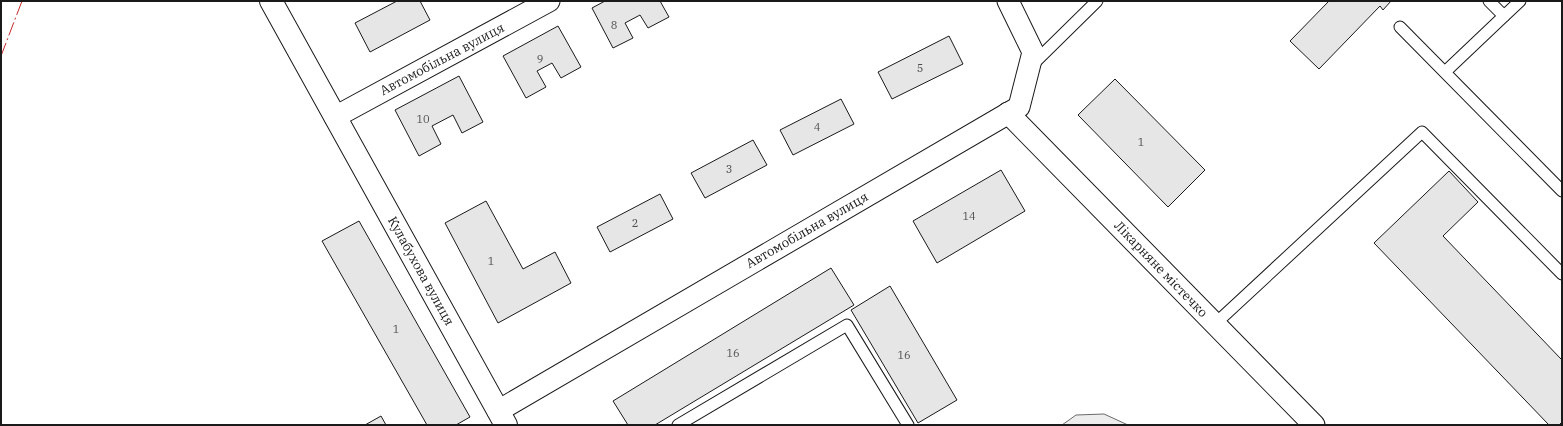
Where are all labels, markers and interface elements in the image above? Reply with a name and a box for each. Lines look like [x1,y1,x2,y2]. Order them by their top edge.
house number: 8 [611,18,617,32]
street label: Автомобільна вулиця [377,19,507,99]
house number: 9 [537,52,543,66]
house number: 5 [917,61,923,75]
house number: 10 [416,112,430,126]
house number: 4 [814,120,821,134]
house number: 1 [1138,135,1144,149]
house number: 3 [726,162,732,176]
street label: Автомобільна вулиця [743,188,871,272]
house number: 14 [962,209,976,223]
street label: Кулабухова вулиця [384,214,458,328]
house number: 2 [632,216,638,230]
street label: Лікарняне містечко [1111,217,1211,321]
house number: 1 [488,254,494,268]
house number: 1 [393,322,399,336]
house number: 16 [726,346,740,360]
house number: 16 [897,348,911,362]

